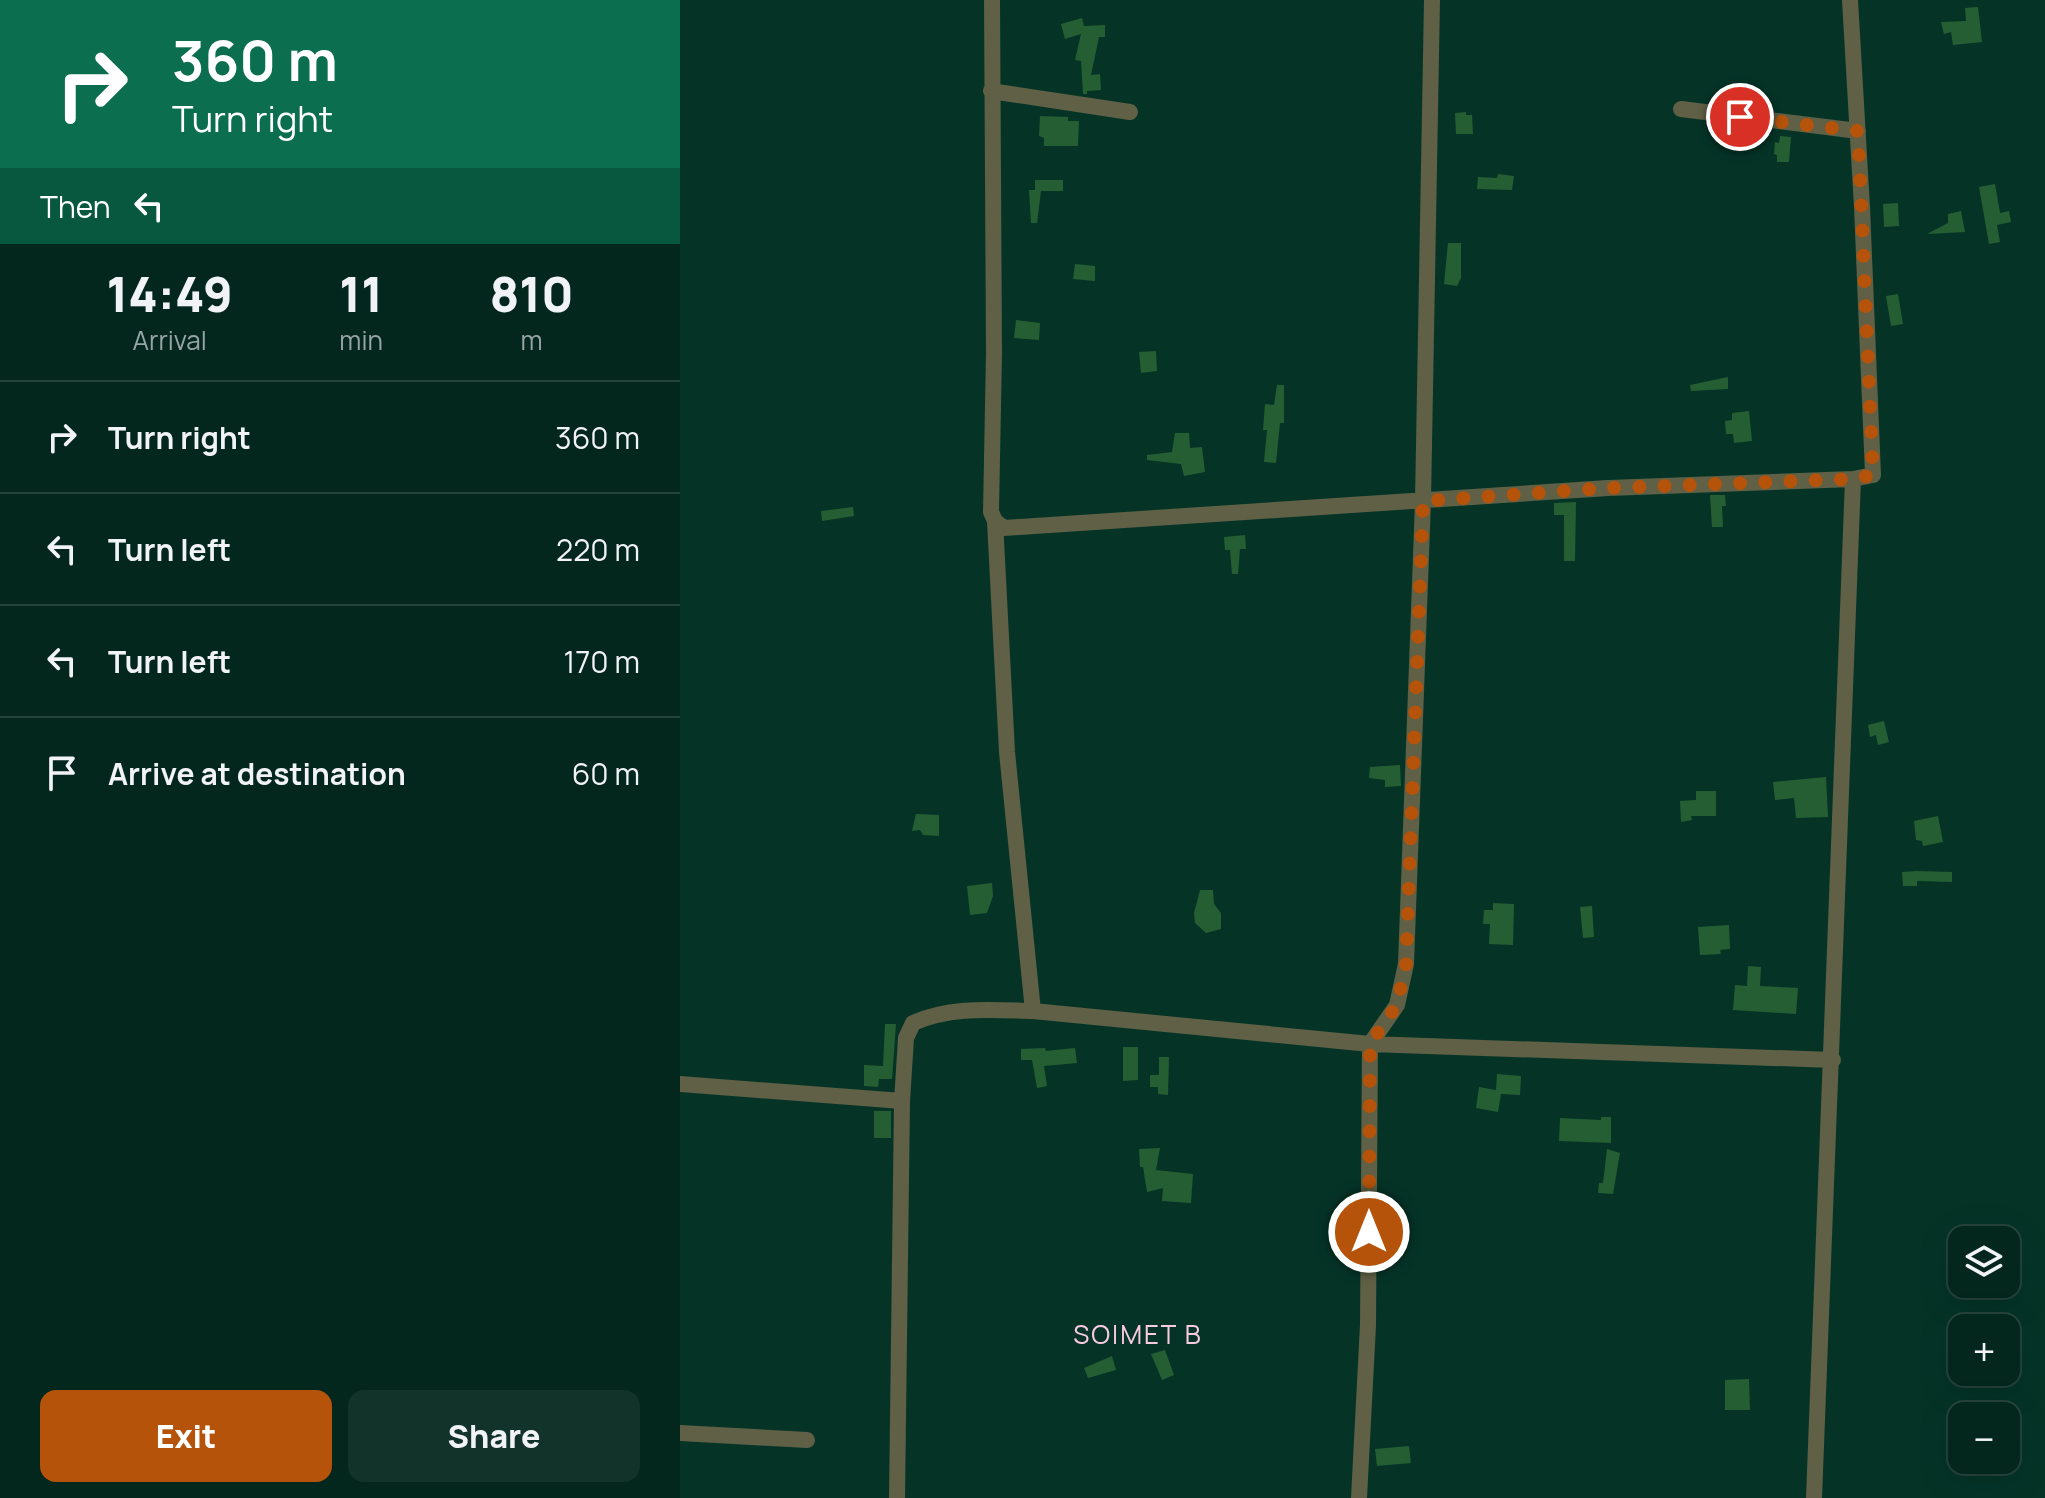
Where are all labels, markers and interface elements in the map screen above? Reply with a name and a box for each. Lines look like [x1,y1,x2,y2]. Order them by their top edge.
text: 360 m [172,21,338,98]
icon: right [40,32,144,136]
pin [1706,83,1774,151]
text: Turn right [172,94,333,143]
icon: arrive [1718,95,1762,139]
icon: left [127,184,171,228]
text: Then [40,186,111,227]
text: 14:49 [106,261,233,326]
text: 11 [339,261,383,326]
text: 810 [489,261,574,326]
text: Arrival [133,322,207,358]
text: min [339,322,383,358]
text: m [520,322,543,358]
icon: right [40,415,84,459]
text: Turn right [108,417,251,458]
text: 360 m [555,417,640,458]
icon: left [40,527,84,571]
text: Turn left [108,529,231,570]
text: 220 m [556,529,640,570]
icon: left [40,639,84,683]
text: Turn left [108,641,231,682]
text: 170 m [563,641,640,682]
icon: arrive [40,751,84,795]
text: Arrive at destination [108,753,406,794]
text: 60 m [572,753,640,794]
position arrow [1327,1190,1411,1274]
map controls [1948,1226,2020,1474]
button: layers [1948,1226,2020,1298]
button: + [1948,1314,2020,1386]
district label: SOIMET B [1073,1316,1203,1352]
button: Exit [40,1390,332,1482]
button: Share [348,1390,640,1482]
button: − [1948,1402,2020,1474]

